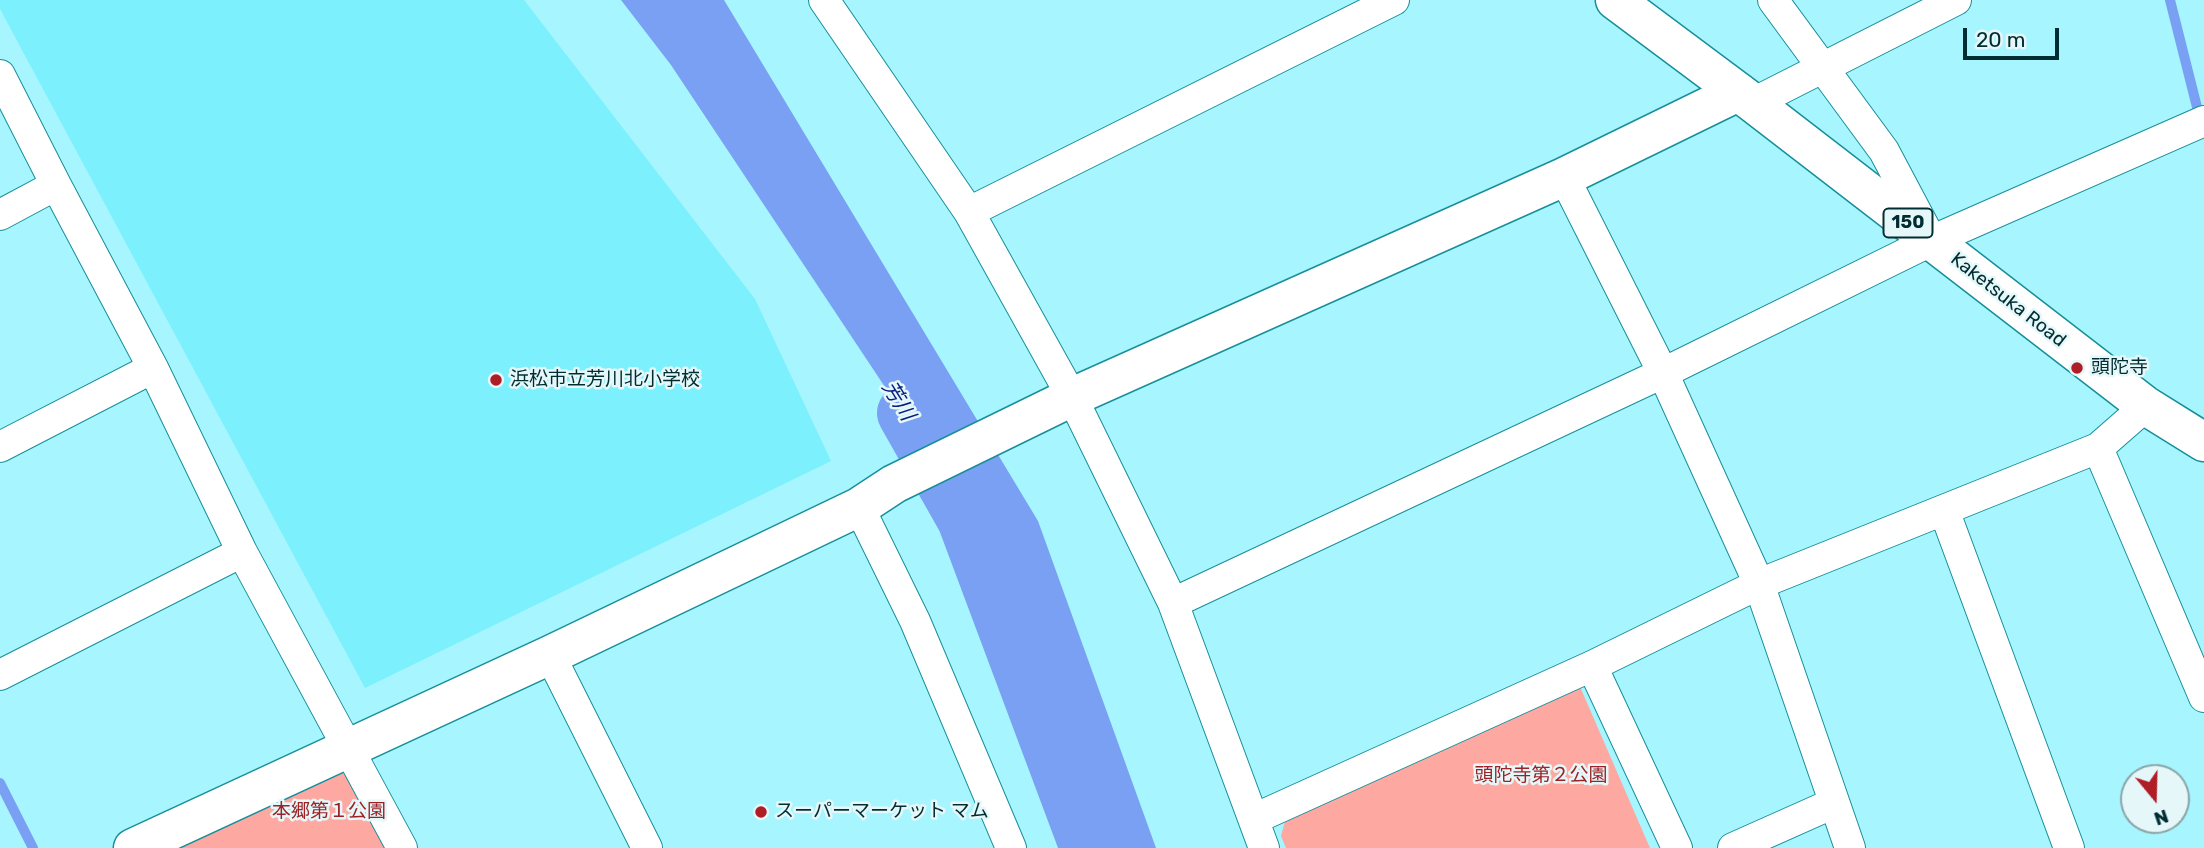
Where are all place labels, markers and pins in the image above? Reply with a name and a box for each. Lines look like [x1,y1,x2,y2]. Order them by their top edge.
place label: 頭陀寺 [2091,357,2148,379]
marker: 頭陀寺 [2069,360,2085,376]
place label: 浜松市立芳川北小学校 [510,369,700,391]
marker: 浜松市立芳川北小学校 [488,372,504,388]
place label: スーパーマーケット マム [775,801,989,823]
marker: スーパーマーケット マム [753,804,769,820]

